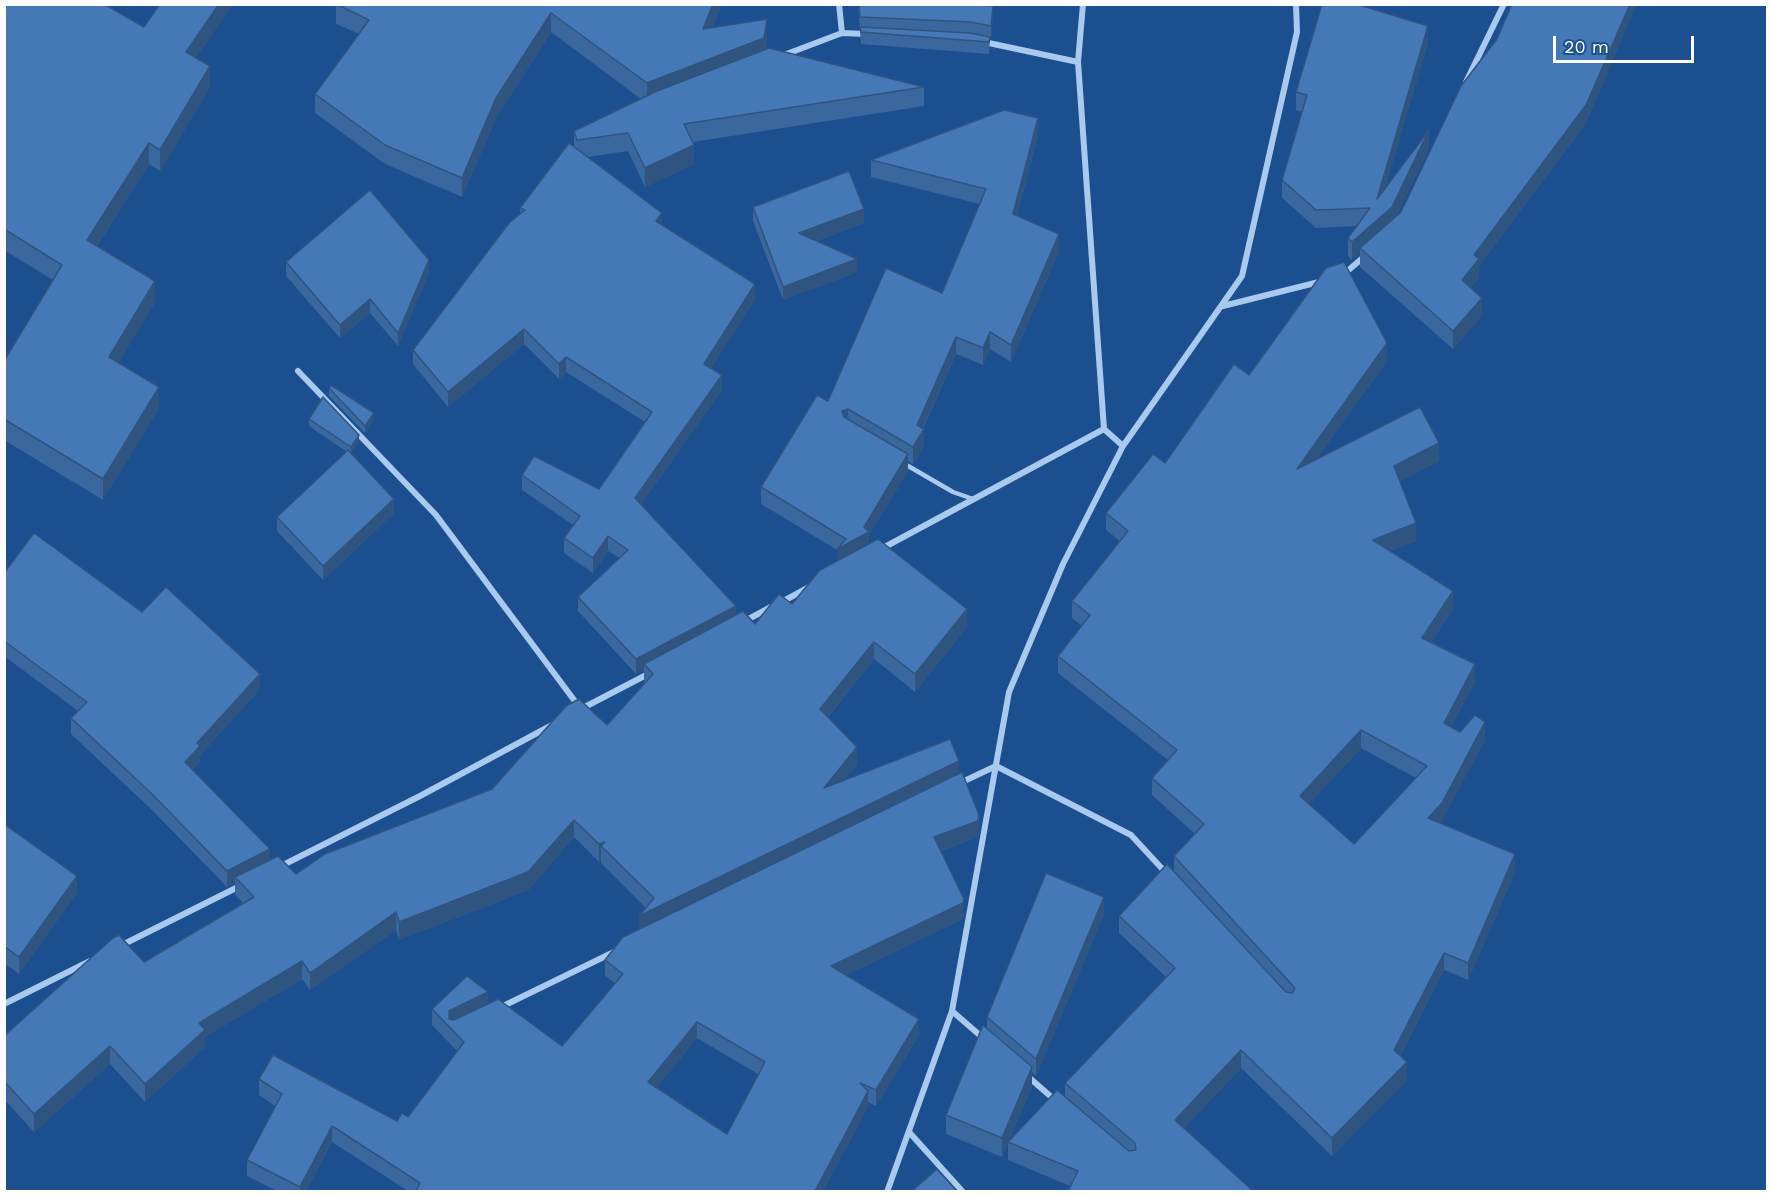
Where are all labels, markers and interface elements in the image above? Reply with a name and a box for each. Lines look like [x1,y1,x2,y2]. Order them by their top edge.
scale bar [1556,24,1697,62]
text: 20 m [1564,36,1609,57]

